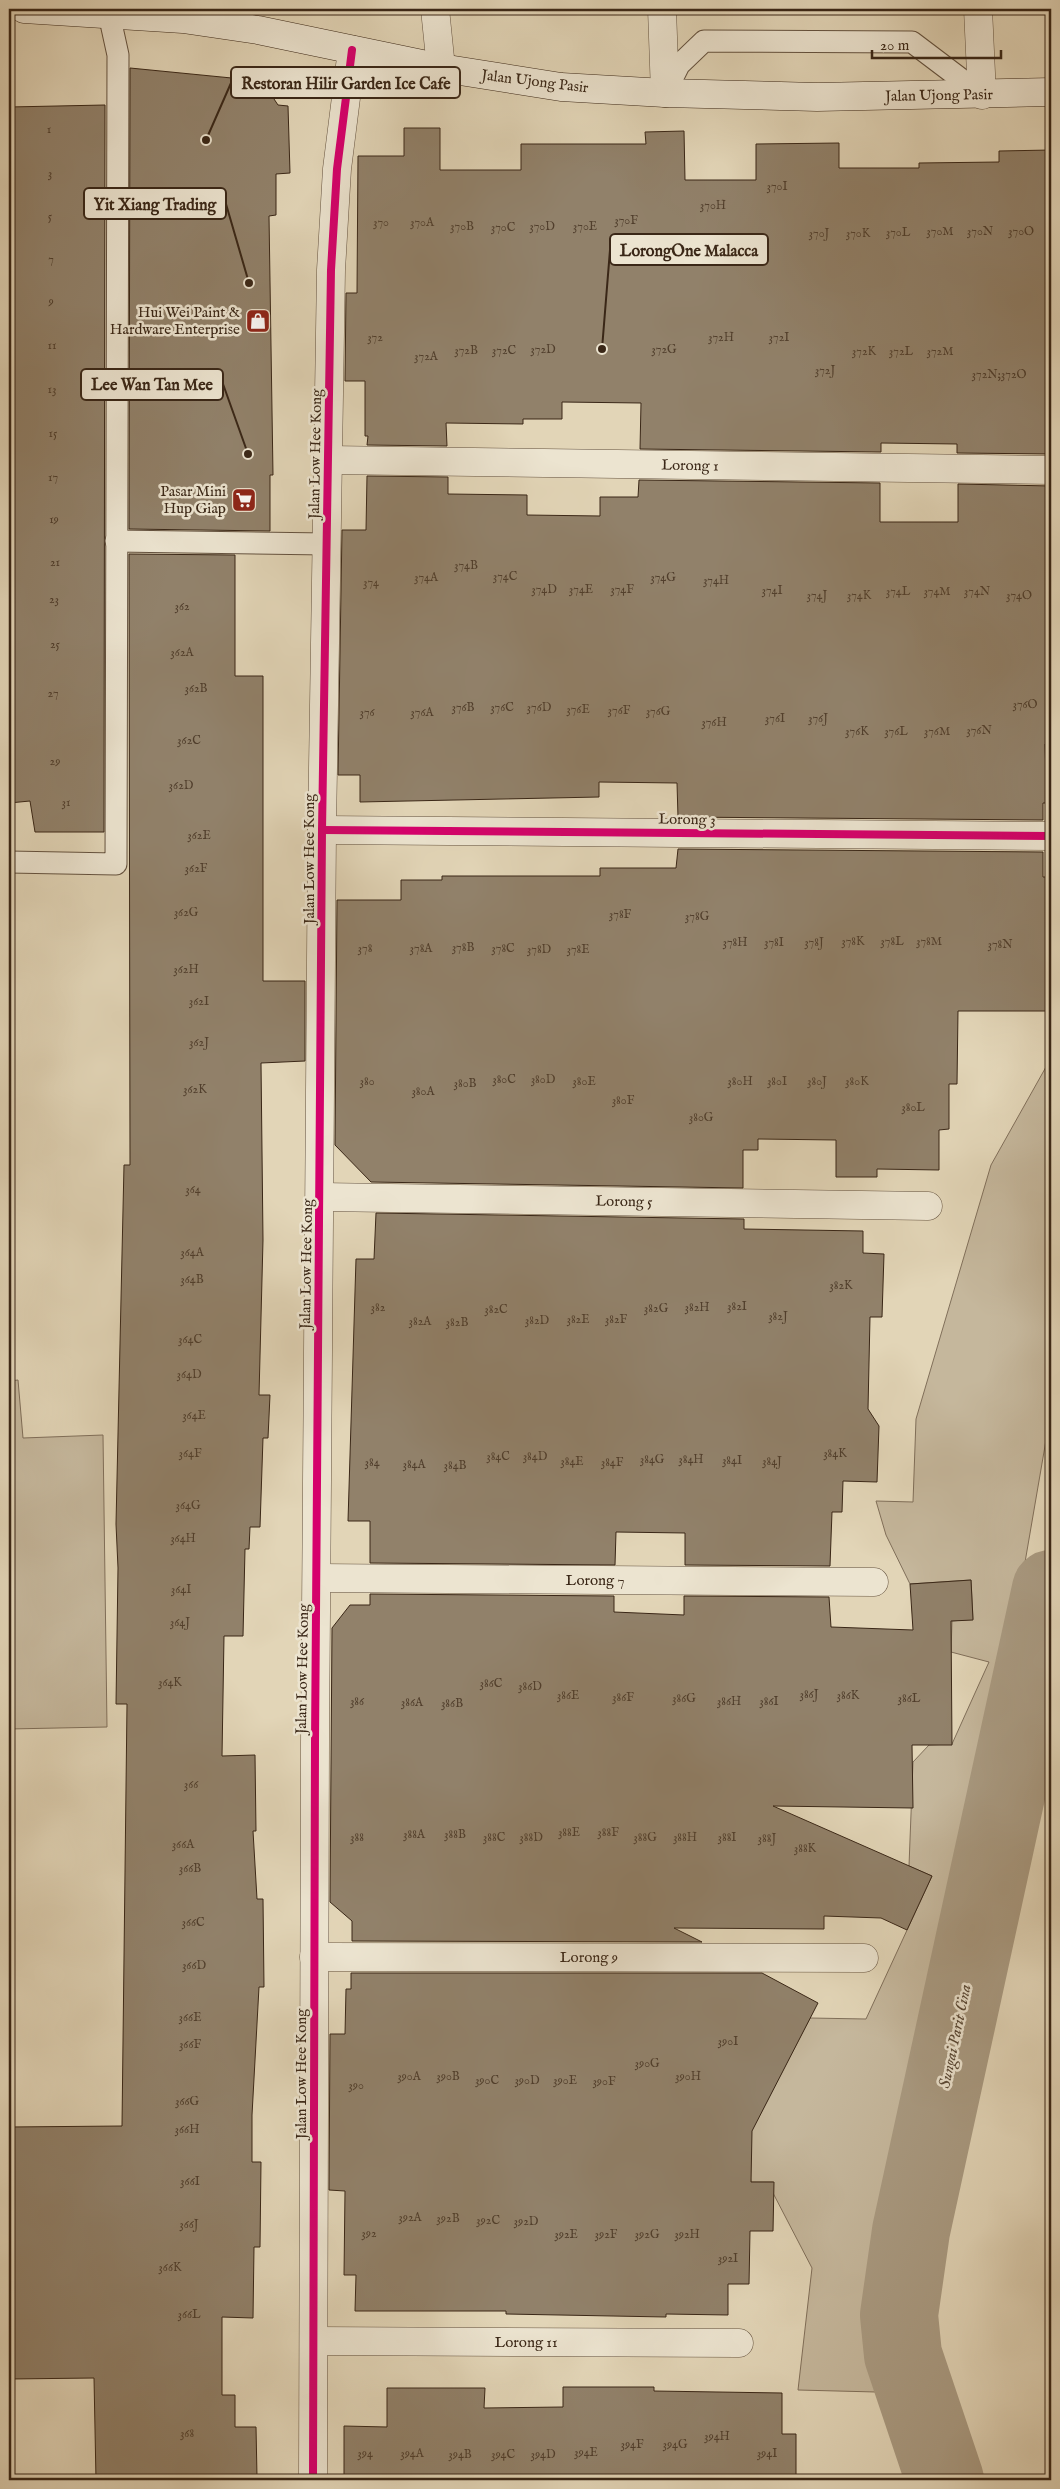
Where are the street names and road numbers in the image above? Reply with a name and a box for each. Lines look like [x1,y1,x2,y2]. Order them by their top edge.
street label: Jalan Ujong Pasir [478,65,590,98]
street label: Jalan Ujong Pasir [883,85,993,106]
street label: Jalan Low Hee Kong [305,388,326,521]
street label: Lorong 1 [661,456,719,475]
street label: Jalan Low Hee Kong [300,793,319,926]
street label: Lorong 3 [658,810,716,829]
street label: Lorong 5 [595,1192,653,1212]
street label: Jalan Low Hee Kong [296,1198,317,1331]
street label: Lorong 7 [566,1571,624,1590]
street label: Jalan Low Hee Kong [292,1603,313,1736]
street label: Lorong 9 [560,1948,618,1967]
street label: Jalan Low Hee Kong [292,2008,311,2141]
street label: Lorong 11 [495,2333,557,2352]

